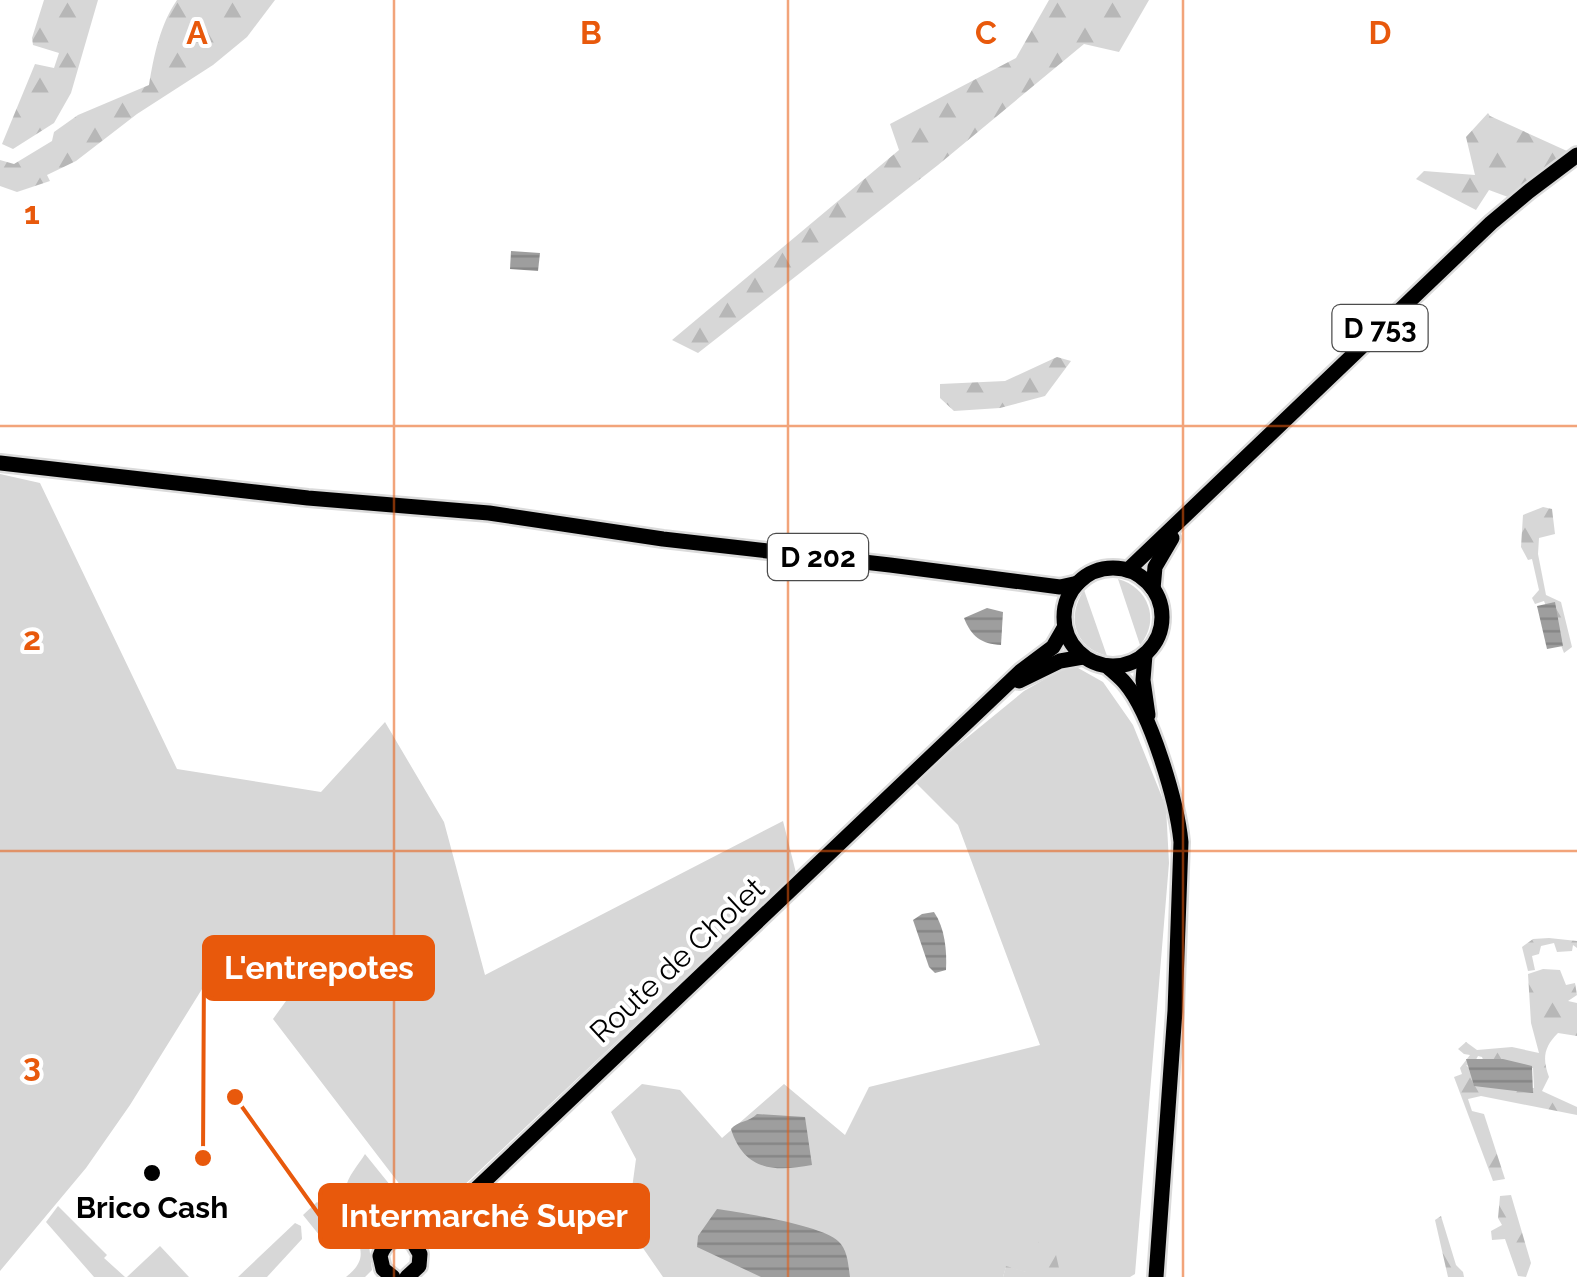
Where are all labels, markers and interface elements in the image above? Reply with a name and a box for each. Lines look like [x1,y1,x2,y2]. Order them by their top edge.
text: A [186,14,208,51]
text: B [580,14,602,51]
text: C [975,14,997,51]
text: D [1369,14,1391,51]
text: 1 [24,194,40,231]
road number: D 753 [1332,305,1428,351]
road number: D 202 [768,534,868,580]
text: 2 [23,620,41,657]
street label: Route de Cholet [583,870,771,1050]
callout: L'entrepotes [204,937,433,999]
text: L'entrepotes [224,949,414,986]
text: 3 [23,1046,41,1083]
marker: Brico Cash [141,1162,163,1184]
callout: Intermarché Super [320,1185,648,1247]
place label: Brico Cash [76,1190,228,1225]
text: Intermarché Super [340,1197,628,1234]

